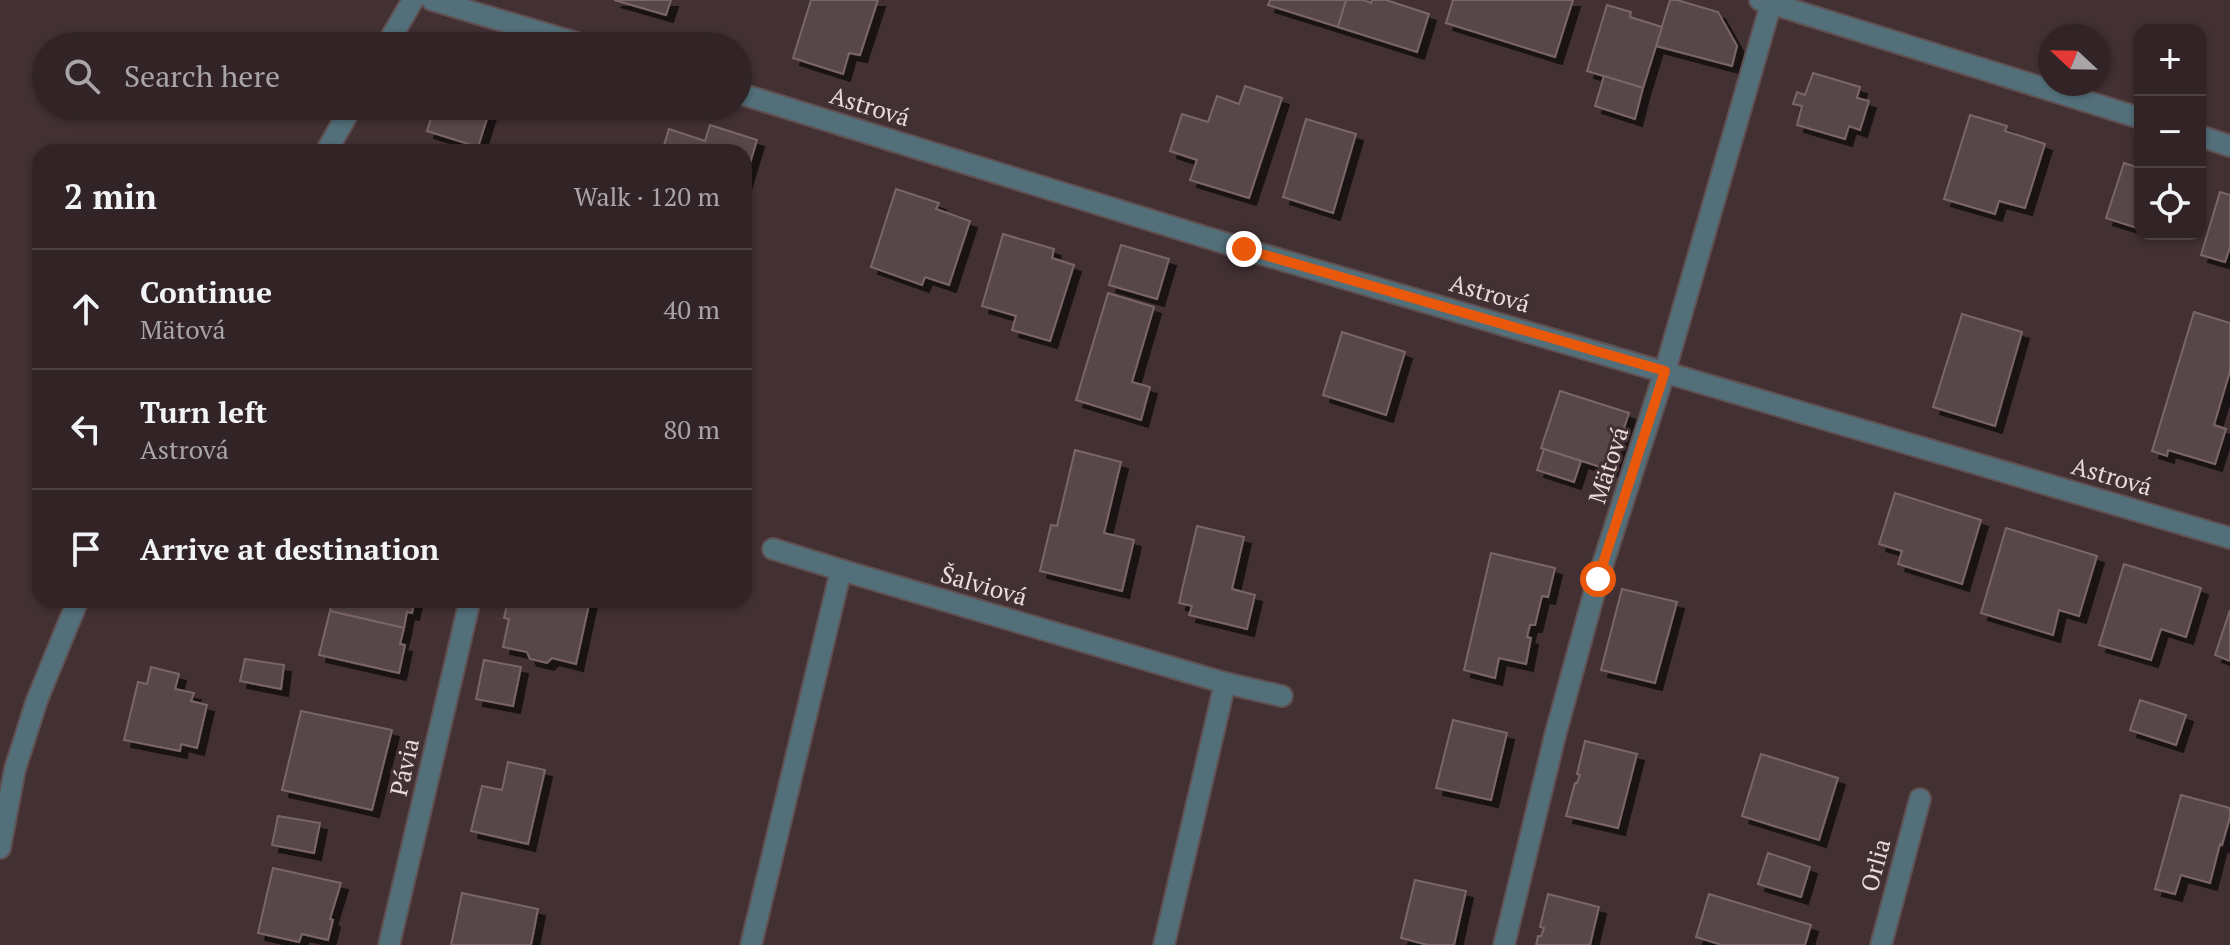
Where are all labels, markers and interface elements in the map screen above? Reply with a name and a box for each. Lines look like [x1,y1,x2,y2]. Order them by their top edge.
north arrow [2038,24,2110,96]
map controls [2134,24,2206,240]
button: + [2134,24,2206,96]
search box [32,32,752,120]
icon: search [60,54,104,98]
text: Search here [124,56,280,96]
street label: Astrová [826,79,914,133]
button: − [2134,96,2206,168]
button: locate [2134,168,2206,240]
text: 2 min [64,174,157,219]
text: Walk · 120 m [574,179,720,213]
route end [1226,231,1262,267]
street label: Astrová [1446,266,1534,320]
text: Continue [140,272,272,312]
icon: ahead [64,287,108,331]
text: 40 m [664,292,720,326]
text: Mätová [140,312,226,346]
text: Turn left [140,392,267,432]
icon: left [64,407,108,451]
text: 80 m [664,412,720,446]
street label: Mätová [1581,423,1635,507]
text: Astrová [140,432,229,466]
street label: Astrová [2068,449,2156,503]
icon: arrive [64,527,108,571]
text: Arrive at destination [140,529,439,569]
street label: Šalviová [937,557,1031,613]
route start [1580,561,1616,597]
street label: Pávia [382,735,426,799]
street label: Orlia [1853,835,1897,895]

